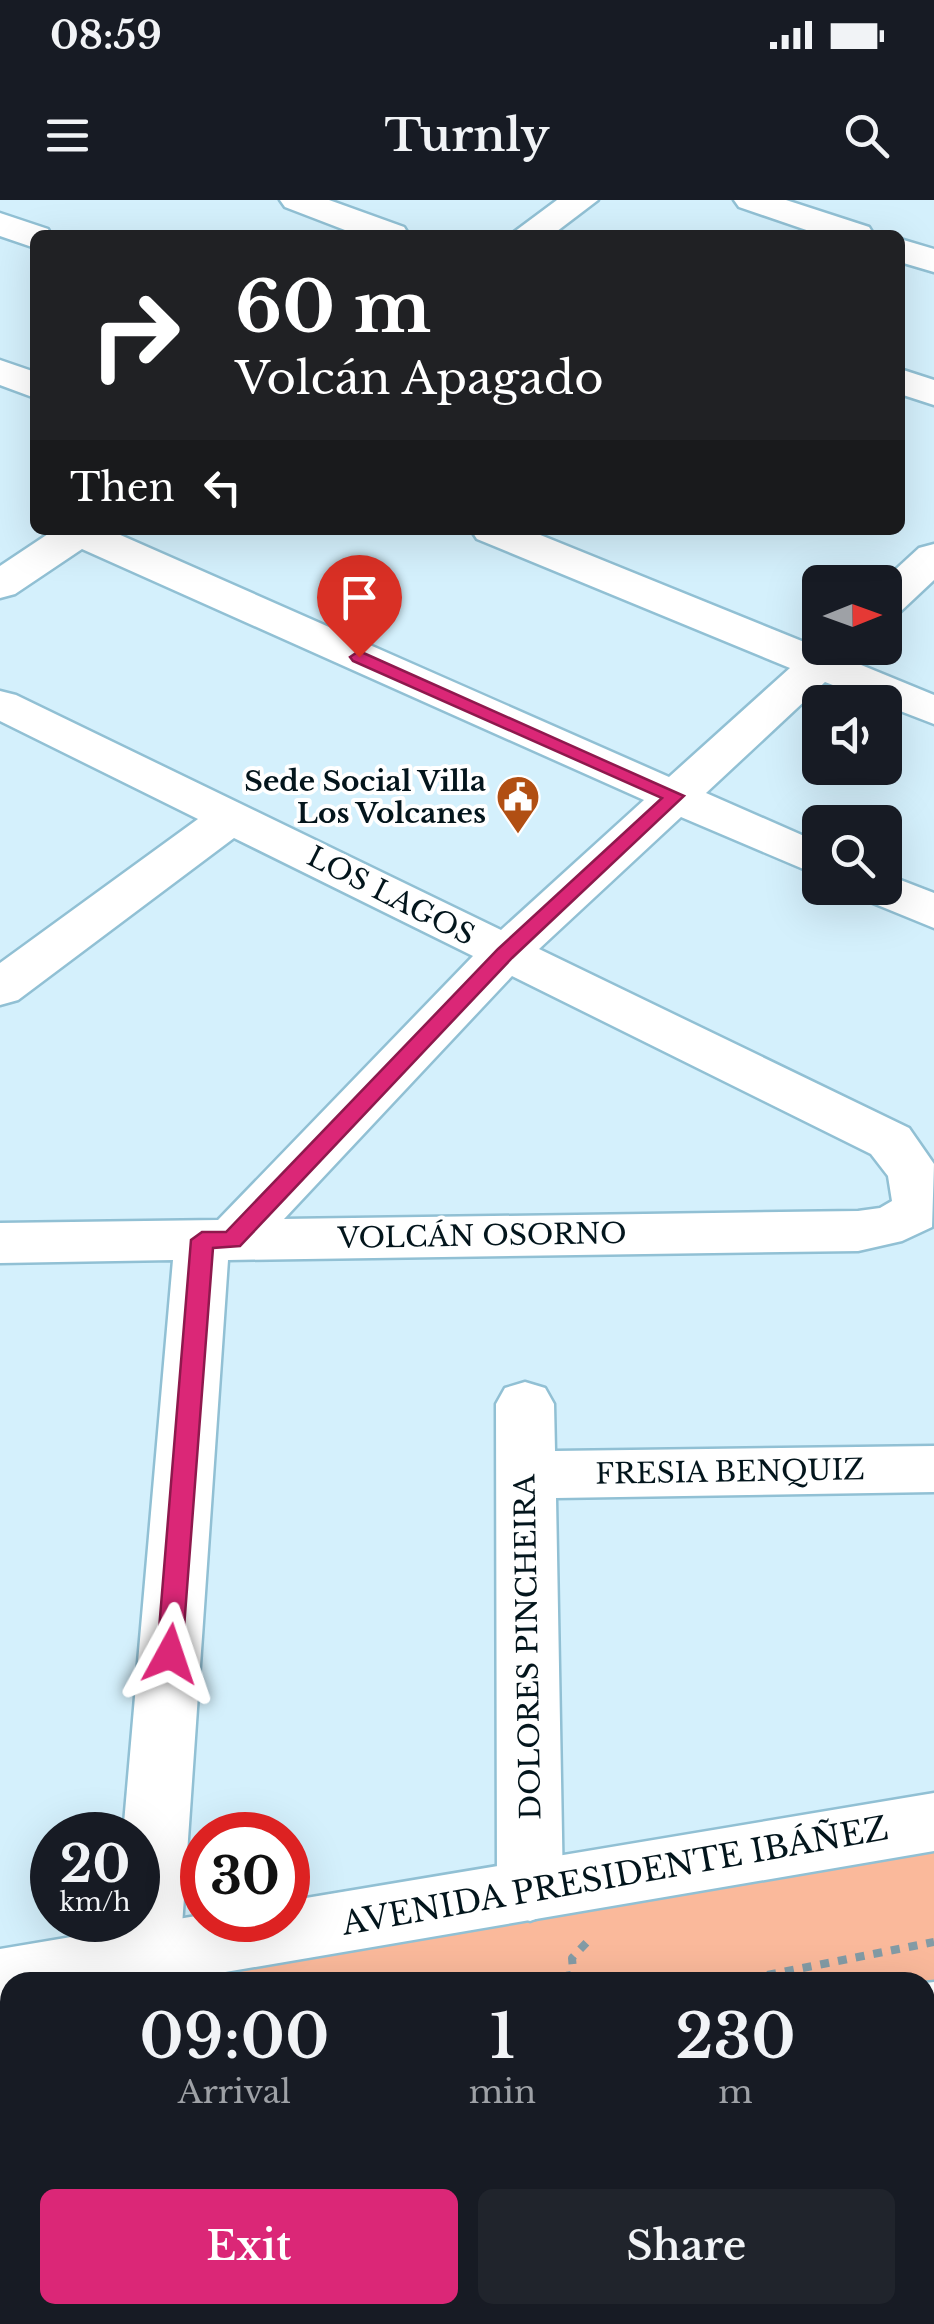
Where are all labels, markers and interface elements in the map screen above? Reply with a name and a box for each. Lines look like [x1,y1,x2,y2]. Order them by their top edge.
text: 08:59 [50,12,162,59]
text: Turnly [385,107,549,163]
icon: menu [40,108,95,163]
icon: search [839,108,894,163]
text: 60 m [235,264,431,351]
icon: right [70,270,200,400]
text: Volcán Apagado [235,350,604,406]
icon: left [195,460,250,515]
text: Then [70,464,175,511]
pin [317,555,402,658]
north arrow [802,565,902,665]
map controls [802,565,902,905]
icon: arrive [332,570,387,625]
button: sound [802,685,902,785]
place label: Sede Social Villa Los Volcanes [244,764,486,831]
public building icon: Sede Social Villa Los Volcanes [495,774,541,835]
button: search [802,805,902,905]
street label: LOS LAGOS [301,839,481,953]
street label: VOLCÁN OSORNO [336,1216,627,1256]
street label: FRESIA BENQUIZ [595,1452,865,1492]
street label: DOLORES PINCHEIRA [507,1474,549,1820]
position arrow [118,1602,222,1706]
street label: AVENIDA PRESIDENTE IBÁÑEZ [338,1808,891,1944]
speed limit sign: 30 [180,1812,310,1942]
text: 20 [60,1833,130,1896]
text: km/h [60,1887,130,1918]
text: 09:00 [139,2000,330,2074]
text: 1 [489,2000,516,2074]
text: 230 [675,2000,796,2074]
text: Arrival [178,2072,291,2112]
text: min [469,2072,536,2112]
text: m [718,2072,753,2112]
button: Exit [40,2189,458,2304]
button: Share [478,2189,895,2304]

